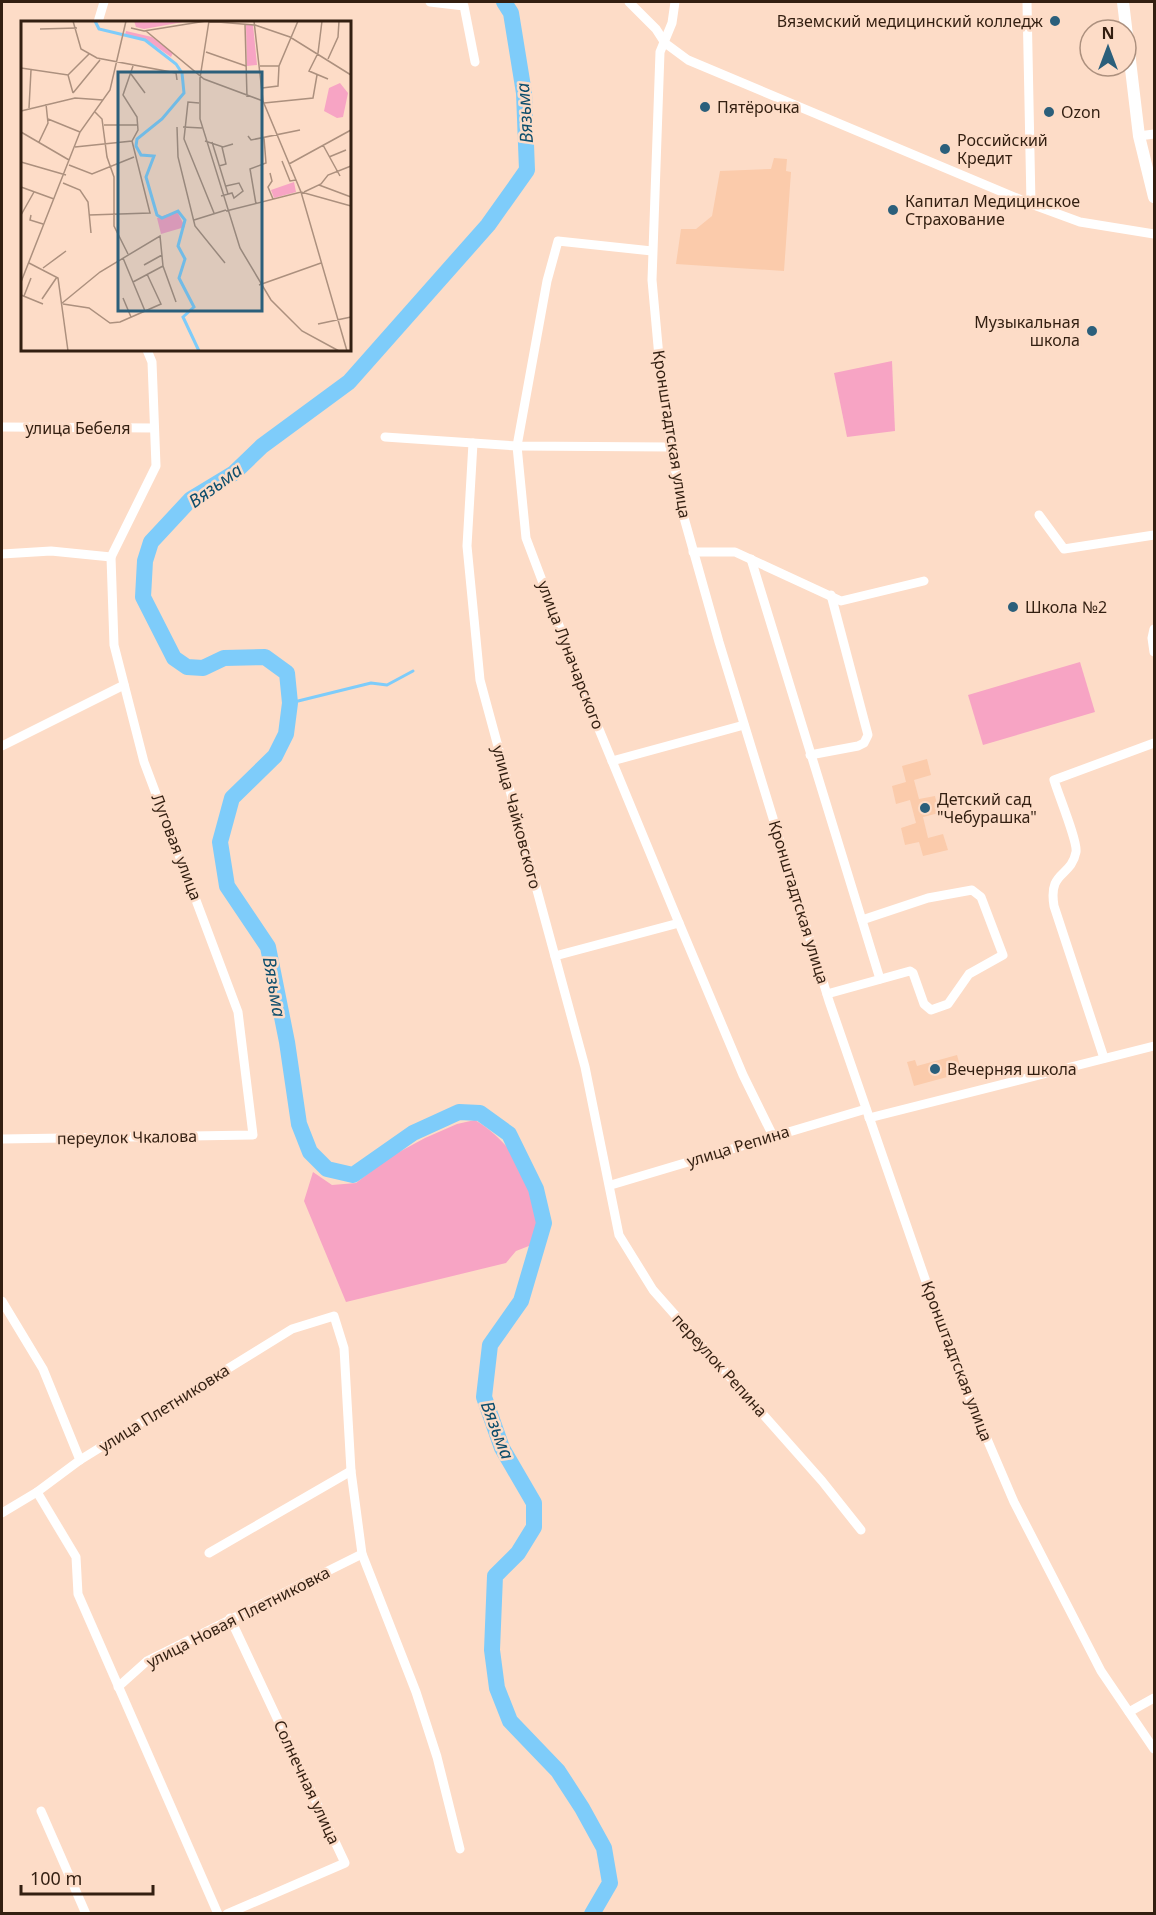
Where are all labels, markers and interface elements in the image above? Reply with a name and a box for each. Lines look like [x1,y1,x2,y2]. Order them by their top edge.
place label: Вяземский медицинский колледж [777,10,1044,32]
marker: Вяземский медицинский колледж [1048,14,1062,28]
north arrow [1078,18,1138,78]
inset map [21,21,351,351]
text: N [1101,22,1115,44]
water label: Вязьма [510,82,538,144]
place label: Пятёрочка [717,96,800,118]
marker: Пятёрочка [698,100,712,114]
place label: Ozon [1061,101,1101,123]
marker: Ozon [1042,105,1056,119]
place label: Российский Кредит [957,129,1048,169]
marker: Российский Кредит [938,142,952,156]
place label: Капитал Медицинское Страхование [905,190,1080,230]
marker: Капитал Медицинское Страхование [886,203,900,217]
place label: Музыкальная школа [974,311,1080,351]
marker: Музыкальная школа [1085,324,1099,338]
street label: Кронштадтская улица [648,348,696,520]
street label: улица Бебеля [25,417,131,439]
water label: Вязьма [183,457,247,513]
street label: улица Луначарского [533,578,609,732]
place label: Школа №2 [1025,596,1107,618]
marker: Школа №2 [1006,600,1020,614]
street label: улица Чайковского [487,743,547,891]
place label: Детский сад "Чебурашка" [937,788,1037,828]
street label: Луговая улица [147,791,207,903]
marker: Детский сад "Чебурашка" [918,801,932,815]
street label: Кронштадтская улица [764,817,834,987]
water label: Вязьма [258,955,292,1019]
place label: Вечерняя школа [947,1058,1077,1080]
marker: Вечерняя школа [928,1062,942,1076]
street label: улица Репина [684,1120,792,1172]
street label: переулок Чкалова [57,1125,197,1149]
street label: Кронштадтская улица [916,1278,998,1444]
street label: переулок Репина [668,1309,772,1421]
street label: улица Плетниковка [94,1359,234,1457]
water label: Вязьма [476,1397,520,1463]
street label: улица Новая Плетниковка [143,1561,333,1673]
street label: Солнечная улица [269,1716,345,1848]
scale bar [21,1858,153,1896]
text: 100 m [30,1866,82,1890]

